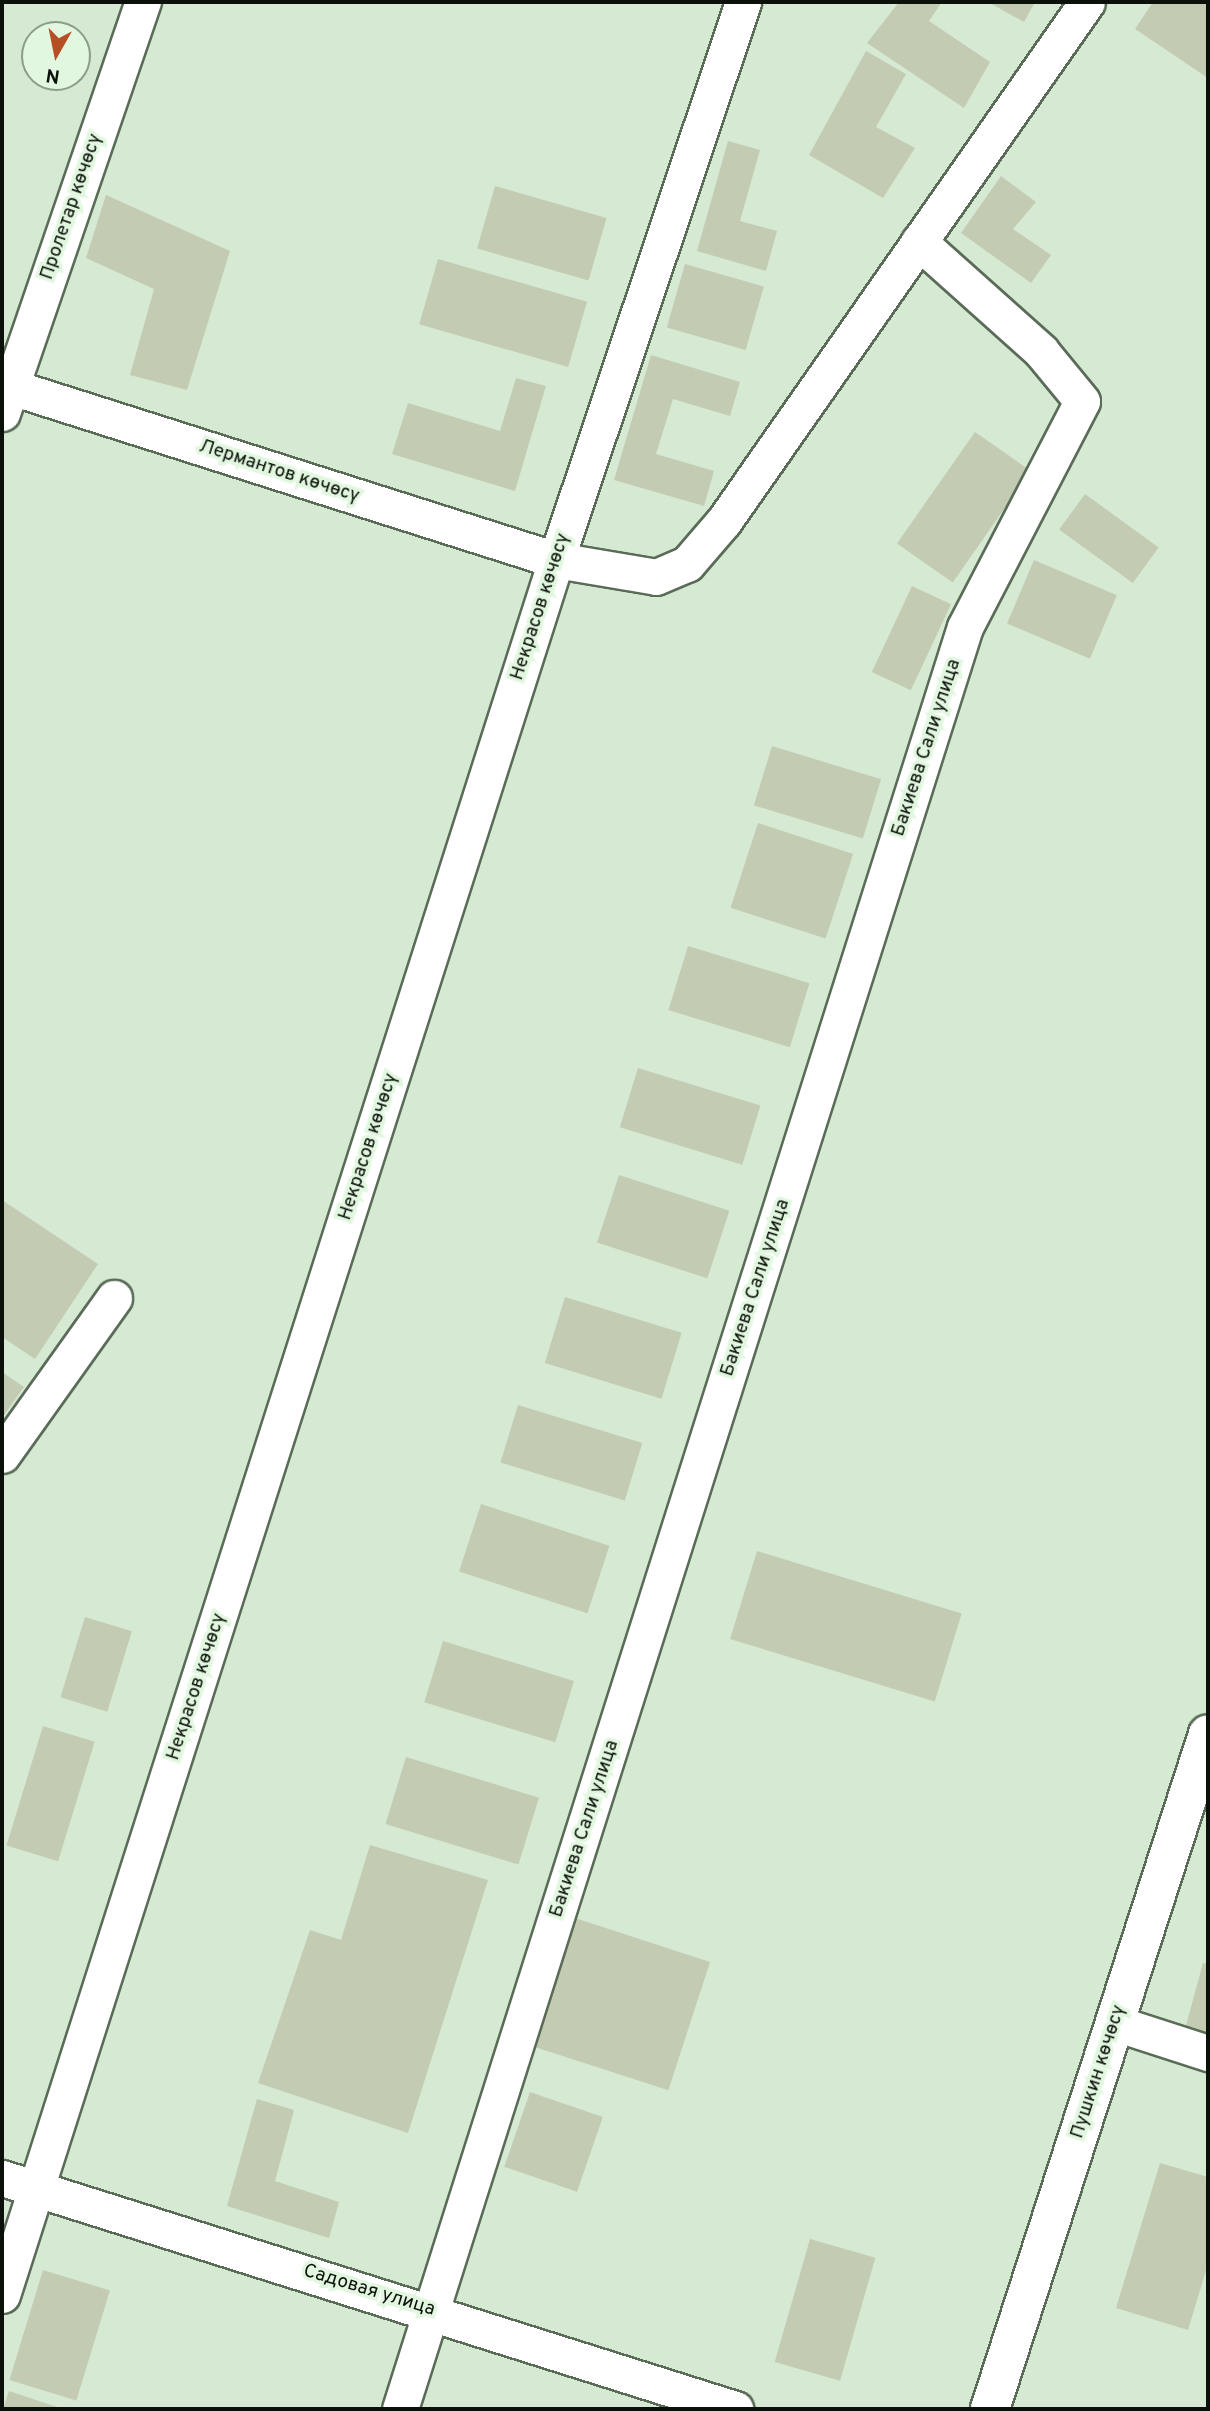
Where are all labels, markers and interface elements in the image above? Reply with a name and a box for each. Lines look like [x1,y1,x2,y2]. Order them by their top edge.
north arrow [21,21,91,91]
text: N [44,62,62,88]
street label: Пролетар көчөсү [36,131,108,283]
street label: Лермантов көчөсү [196,435,362,509]
street label: Некрасов көчөсү [506,531,576,683]
street label: Бакиева Сали улица [888,656,966,840]
street label: Некрасов көчөсү [334,1071,404,1223]
street label: Бакиева Сали улица [717,1196,795,1380]
street label: Некрасов көчөсү [162,1611,232,1763]
street label: Бакиева Сали улица [546,1737,624,1921]
street label: Пушкин көчөсү [1067,2002,1131,2142]
street label: Садовая улица [300,2260,438,2322]

